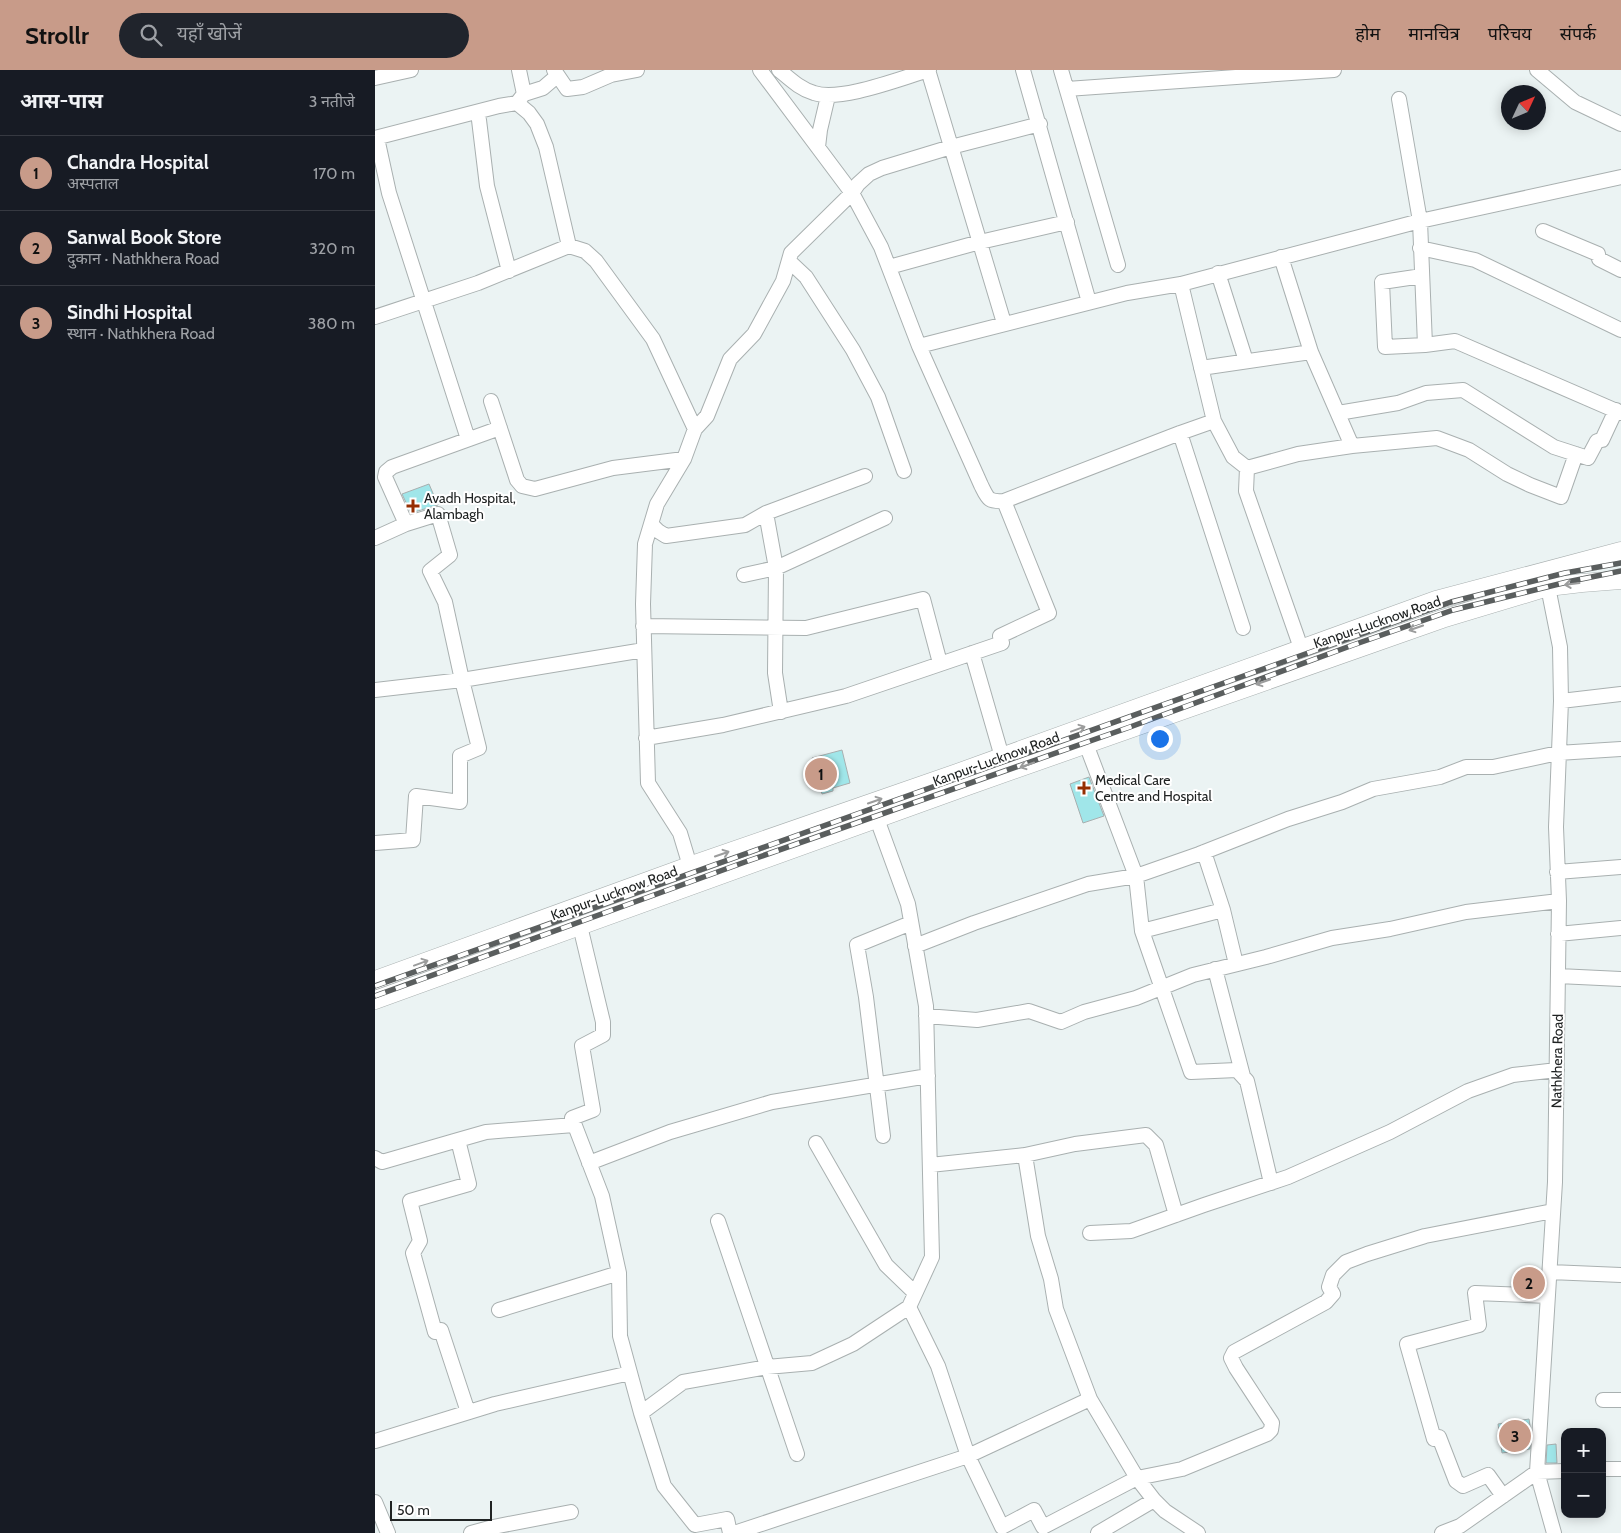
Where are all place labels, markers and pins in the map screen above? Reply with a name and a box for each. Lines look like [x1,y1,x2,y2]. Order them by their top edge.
place label: Avadh Hospital, Alambagh [424,489,516,523]
marker: Avadh Hospital, Alambagh [406,499,420,513]
pin: 1 [805,755,837,793]
place label: Medical Care Centre and Hospital [1095,771,1212,805]
marker: Medical Care Centre and Hospital [1077,781,1091,795]
pin: 2 [1513,1264,1545,1302]
pin: 3 [1499,1417,1531,1455]

